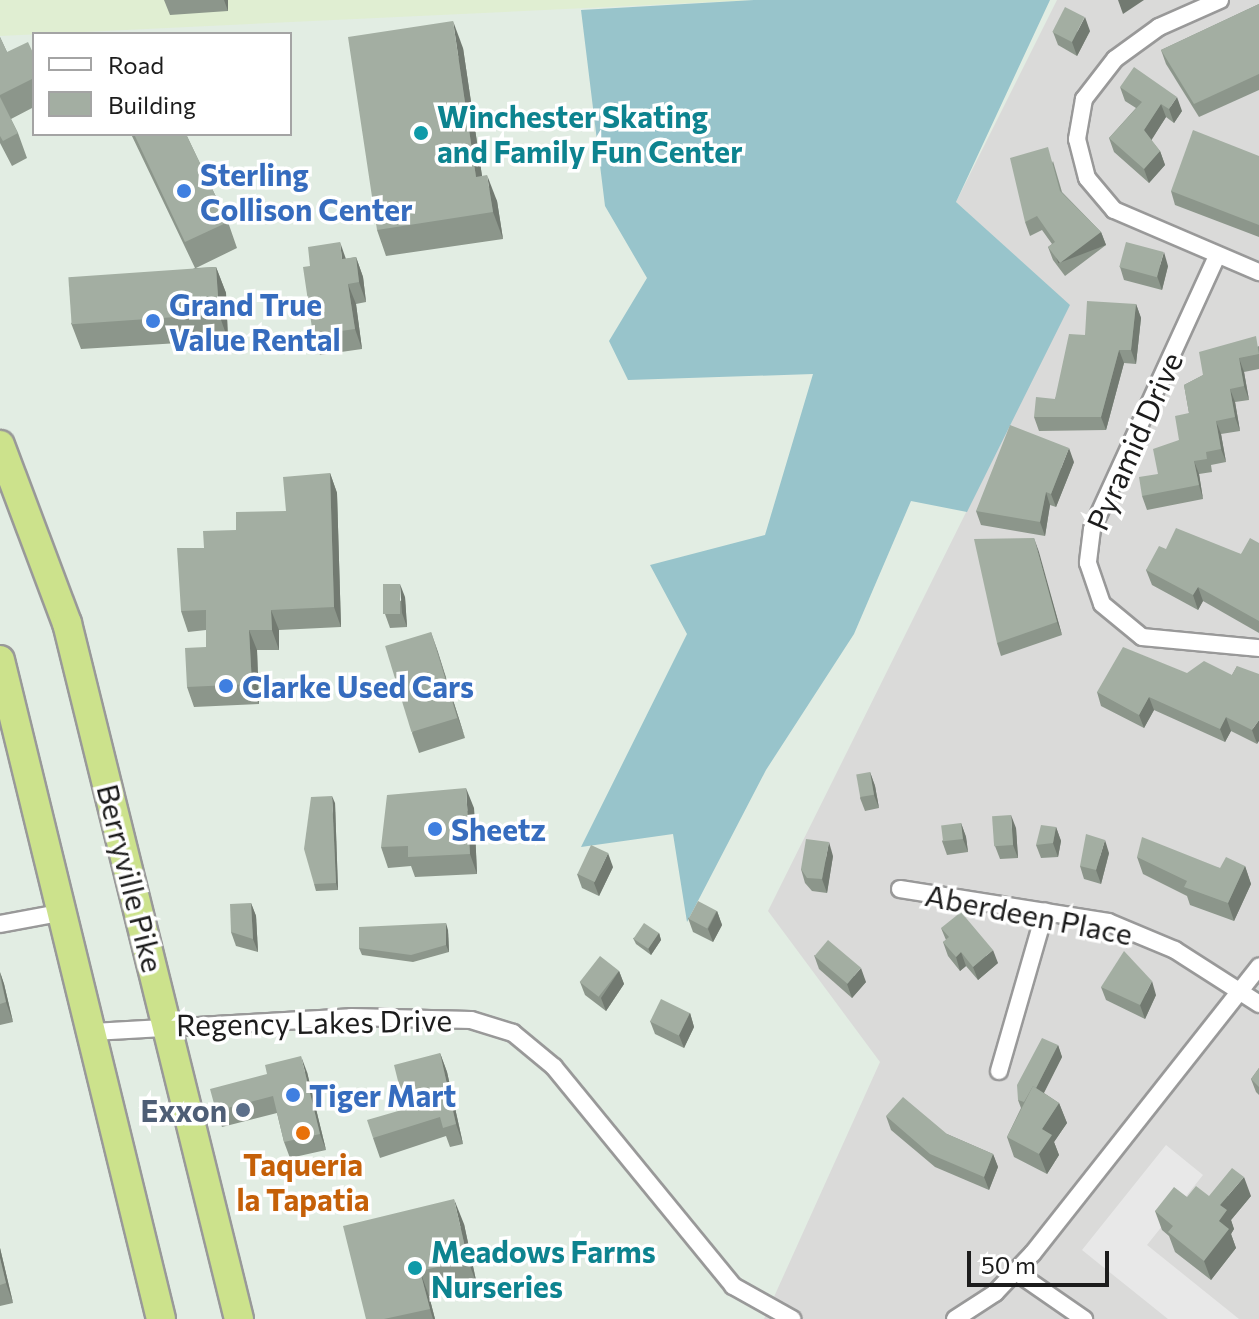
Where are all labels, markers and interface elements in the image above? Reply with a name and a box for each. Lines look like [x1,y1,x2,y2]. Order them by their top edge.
legend [32,32,292,136]
text: Road [108,50,164,79]
text: Building [108,90,196,119]
place label: Winchester Skating and Family Fun Center [437,98,743,168]
marker: Winchester Skating and Family Fun Center [412,124,430,142]
place label: Sterling Collison Center [200,156,413,226]
marker: Sterling Collison Center [175,182,193,200]
place label: Grand True Value Rental [169,286,341,356]
marker: Grand True Value Rental [144,312,162,330]
street label: Pyramid Drive [1079,346,1189,536]
place label: Clarke Used Cars [242,668,474,704]
marker: Clarke Used Cars [217,677,235,695]
street label: Berryville Pike [90,780,172,976]
place label: Sheetz [451,811,546,847]
marker: Sheetz [426,820,444,838]
street label: Aberdeen Place [922,876,1136,952]
street label: Regency Lakes Drive [176,1002,452,1042]
place label: Tiger Mart [309,1077,456,1113]
marker: Tiger Mart [284,1086,302,1104]
place label: Exxon [141,1092,227,1128]
marker: Exxon [234,1101,252,1119]
marker: Taqueria la Tapatia [294,1124,312,1142]
place label: Taqueria la Tapatia [236,1146,370,1216]
place label: Meadows Farms Nurseries [431,1233,656,1304]
scale bar [971,1235,1113,1285]
text: 50 m [981,1250,1036,1279]
marker: Meadows Farms Nurseries [406,1259,424,1277]

